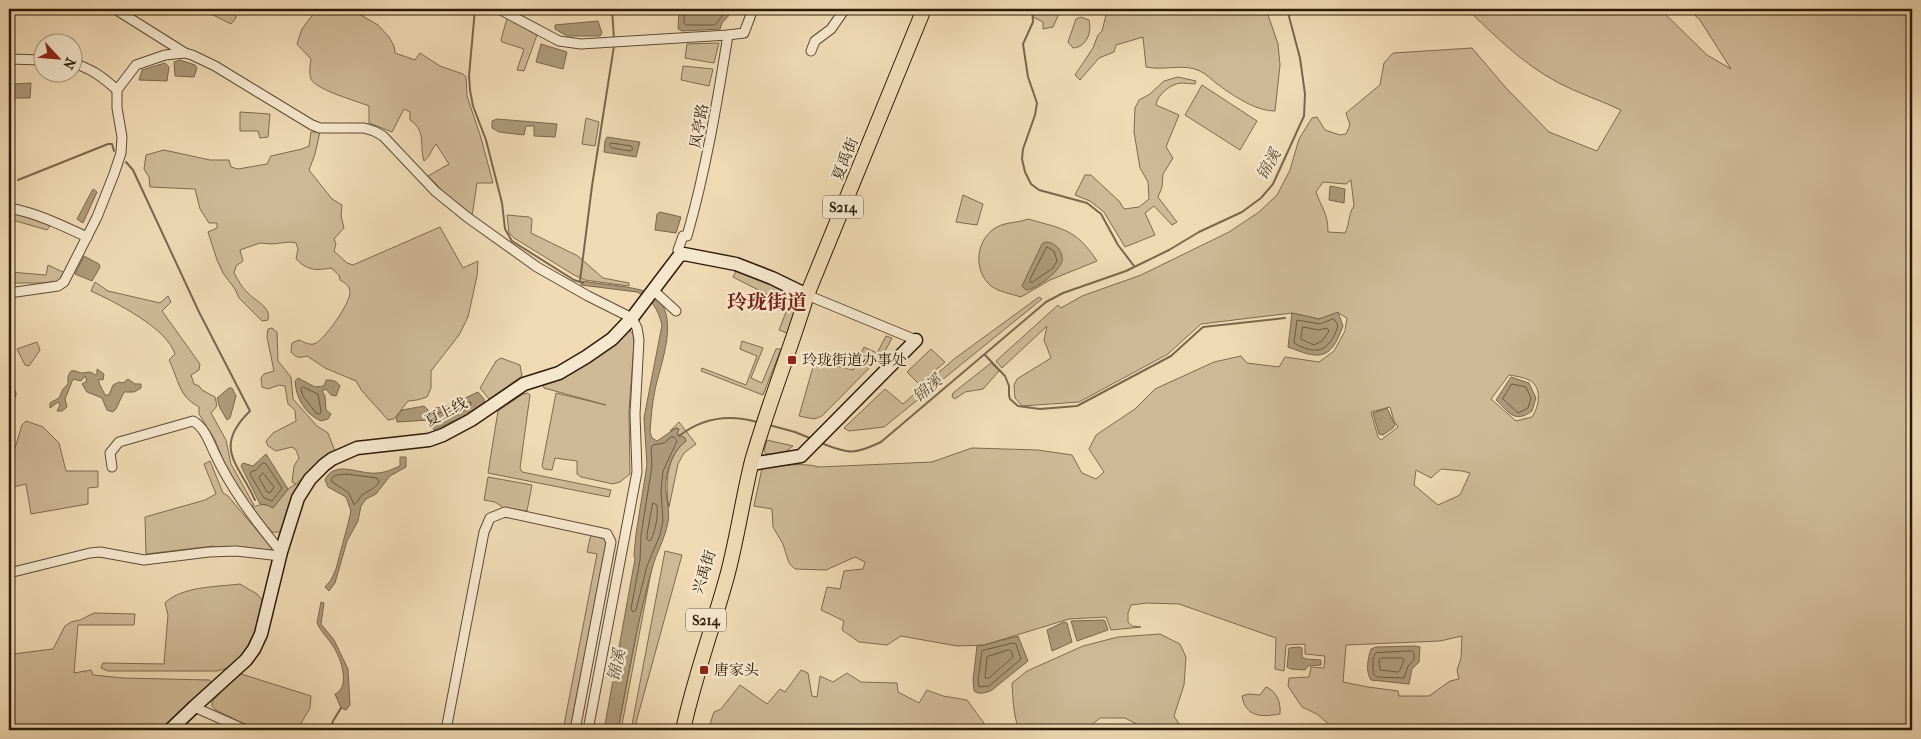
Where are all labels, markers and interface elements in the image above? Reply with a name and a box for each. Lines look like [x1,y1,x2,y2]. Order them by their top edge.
north arrow [32,32,82,82]
text: N [59,55,79,72]
street label: 凤亭路 [686,102,712,150]
street label: 夏禹街 [828,135,862,183]
water label: 锦溪 [1252,144,1285,183]
road number: S214 [823,196,863,218]
district label: 玲珑街道 [727,291,807,314]
place label: 玲珑街道办事处 [802,351,907,369]
marker: 玲珑街道办事处 [786,354,798,366]
water label: 锦溪 [909,370,947,406]
street label: 夏上线 [422,394,470,430]
street label: 兴禹街 [688,548,720,596]
road number: S214 [686,608,726,632]
water label: 锦溪 [604,646,630,683]
place label: 唐家头 [714,661,759,679]
marker: 唐家头 [698,664,710,676]

